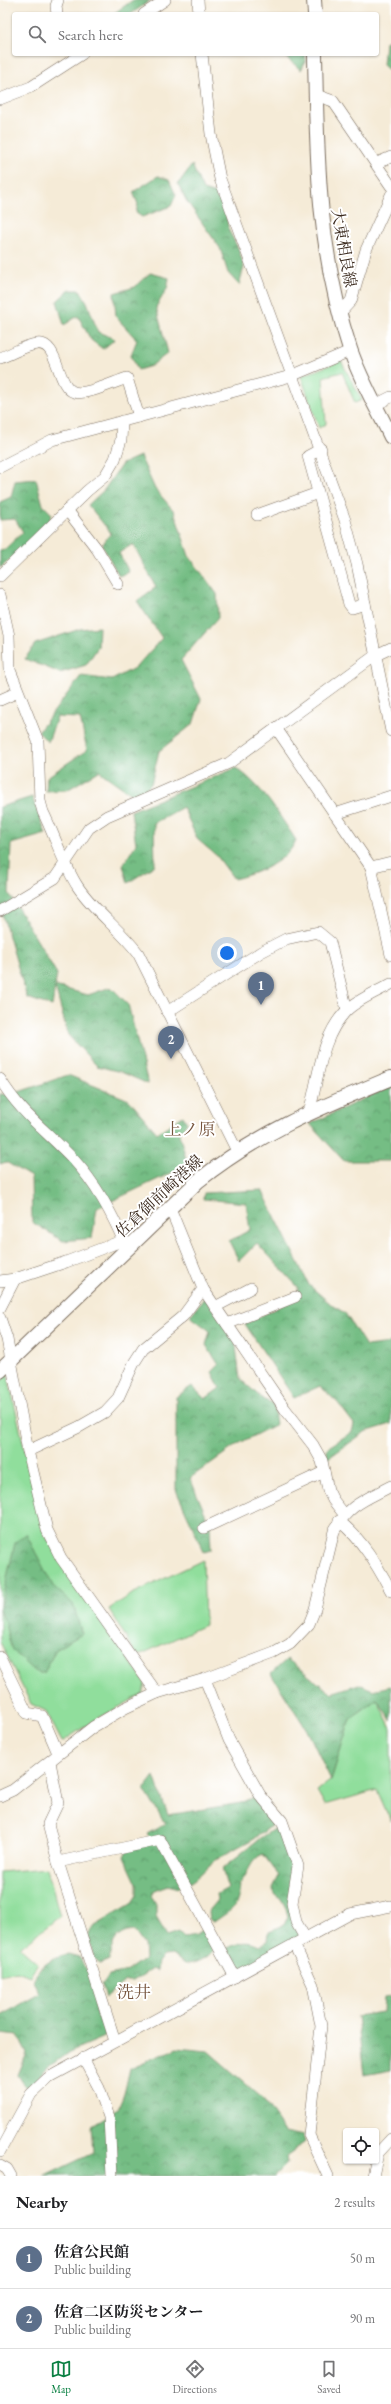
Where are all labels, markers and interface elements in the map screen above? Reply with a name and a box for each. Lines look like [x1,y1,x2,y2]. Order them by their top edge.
search box [12,12,379,56]
icon: search [26,23,48,45]
text: Search here [58,25,123,44]
street label: 大東相良線 [327,207,361,289]
your location [217,943,237,963]
pin: 1 [248,972,274,1005]
pin: 2 [158,1026,184,1059]
district label: 上ノ原 [165,1118,216,1140]
street label: 佐倉御前崎港線 [111,1150,207,1242]
district label: 洗井 [117,1981,151,2003]
map controls [343,2128,379,2164]
button: locate [343,2128,379,2164]
text: Nearby [16,2191,68,2213]
text: 2 results [334,2194,375,2211]
text: 佐倉公民館 [54,2242,129,2261]
text: 1 [26,2250,32,2267]
text: 50 m [350,2250,375,2267]
text: Public building [54,2261,131,2278]
text: 佐倉二区防災センター [54,2302,203,2321]
text: 2 [26,2310,32,2327]
text: 90 m [350,2310,375,2327]
text: Public building [54,2321,131,2338]
tab: Map [50,2358,72,2396]
tab: Directions [173,2358,217,2396]
tab: Saved [317,2358,341,2396]

